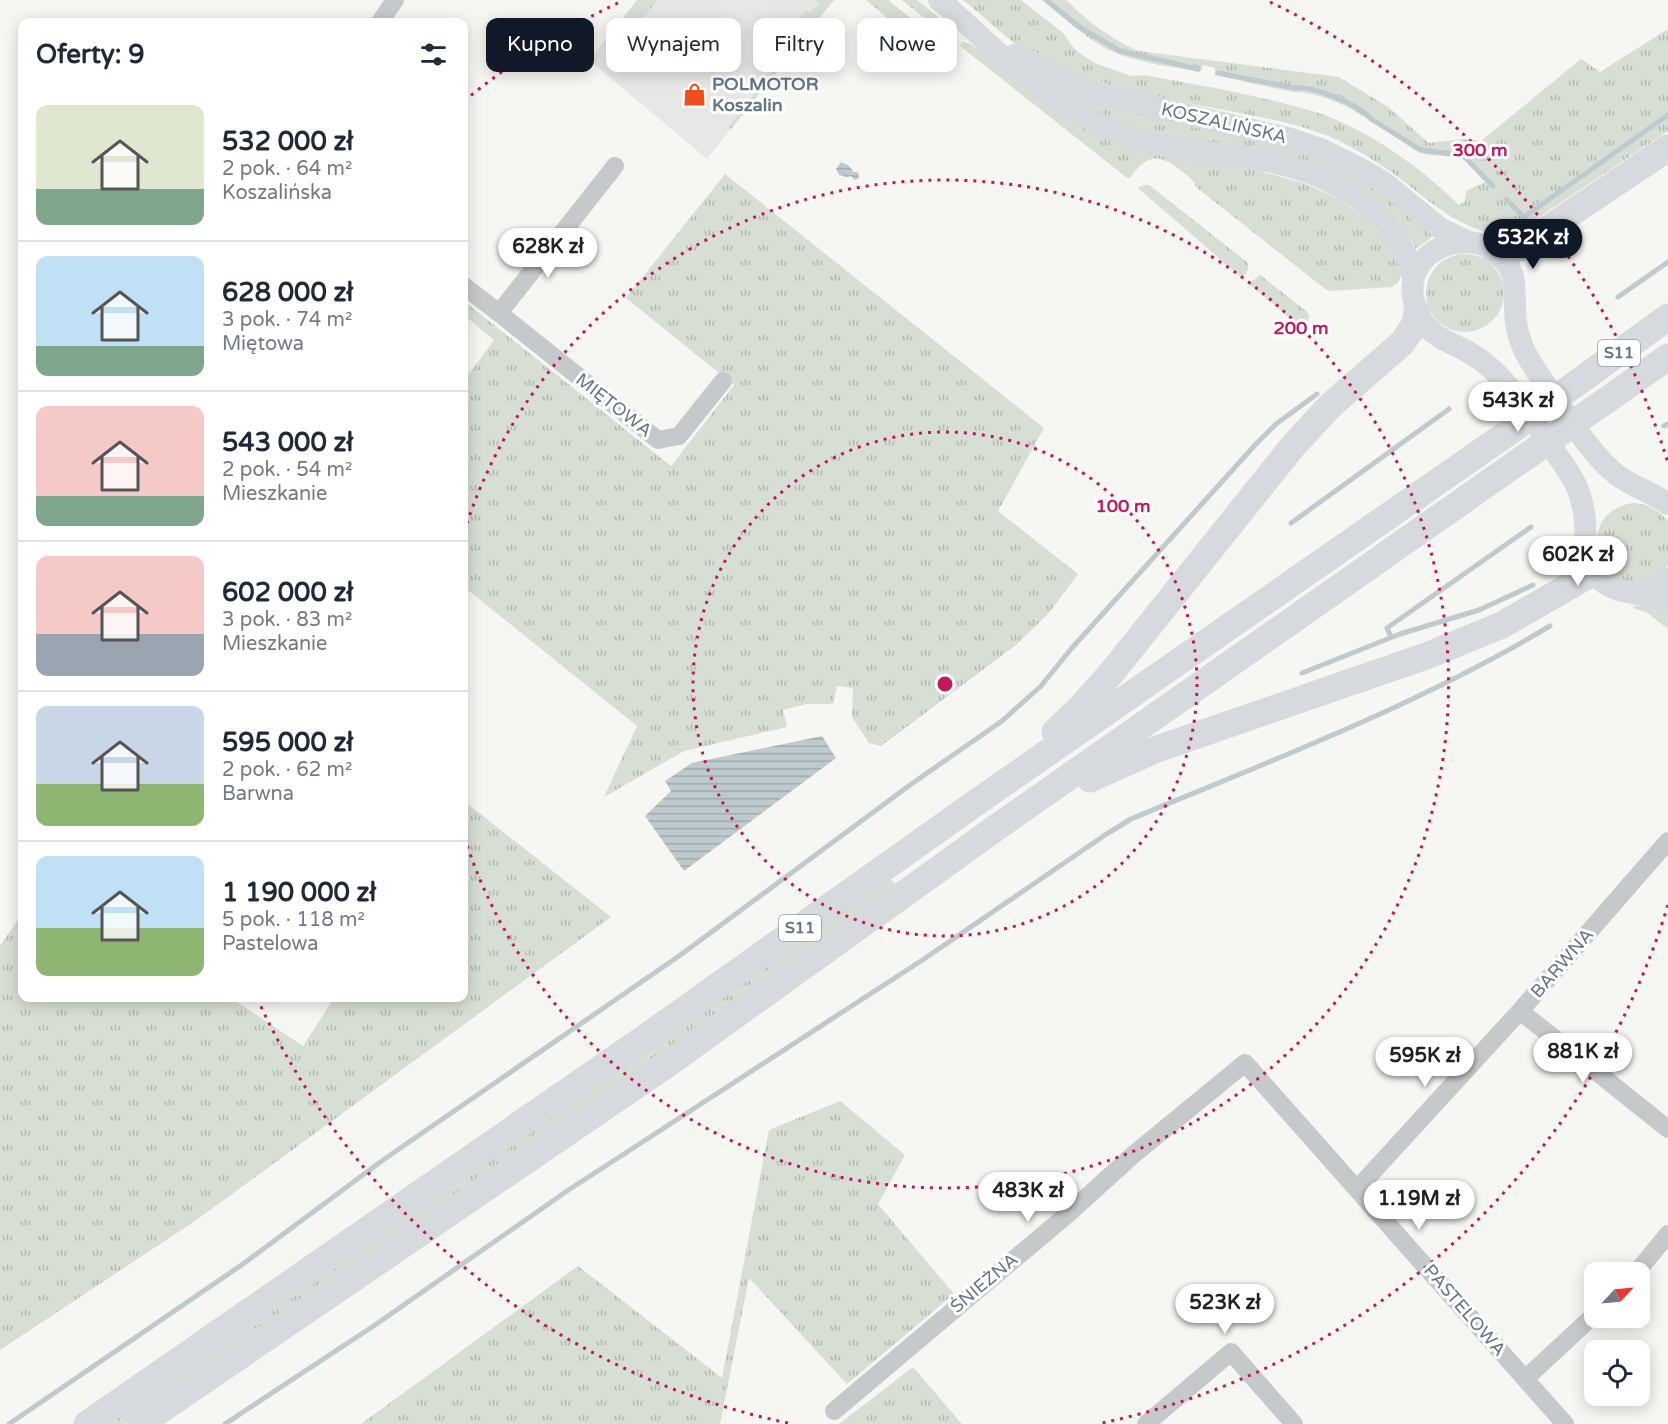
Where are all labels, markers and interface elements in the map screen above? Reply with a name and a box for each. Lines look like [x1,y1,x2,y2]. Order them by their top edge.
chip: Kupno [486,18,594,72]
chip: Wynajem [606,18,741,72]
chip: Filtry [753,18,845,72]
chip: Nowe [857,18,957,72]
icon: filters [417,38,450,71]
text: Oferty: 9 [36,39,145,70]
place label: POLMOTOR Koszalin [712,73,819,116]
shop icon: POLMOTOR Koszalin [681,81,707,107]
street label: KOSZALIŃSKA [1159,98,1289,148]
text: 532 000 zł [222,126,353,157]
icon: home [84,129,156,201]
text: 300 m [1452,139,1508,161]
text: 2 pok. · 64 m² [222,157,352,181]
text: Koszalińska [222,181,332,205]
pin: 532K zł [1478,219,1588,270]
text: 532K zł [1497,226,1569,250]
pin: 628K zł [493,228,603,279]
text: 628K zł [512,235,584,259]
text: 628 000 zł [222,277,353,308]
icon: home [84,280,156,352]
text: 3 pok. · 74 m² [222,308,352,332]
text: 200 m [1273,317,1329,339]
text: Miętowa [222,332,304,356]
road number: S11 [1598,340,1640,366]
street label: MIĘTOWA [571,368,657,442]
pin: 543K zł [1463,382,1573,433]
text: 543K zł [1482,389,1554,413]
text: 543 000 zł [222,427,353,458]
icon: home [84,430,156,502]
text: 2 pok. · 54 m² [222,458,352,482]
text: Mieszkanie [222,482,327,506]
text: 100 m [1095,495,1151,517]
pin: 602K zł [1523,536,1633,587]
text: 602K zł [1542,543,1614,567]
text: 602 000 zł [222,577,353,608]
icon: home [84,580,156,652]
text: 3 pok. · 83 m² [222,608,352,632]
text: Mieszkanie [222,632,327,656]
centre of rings [935,674,955,694]
text: 595 000 zł [222,727,353,758]
icon: home [84,730,156,802]
text: 2 pok. · 62 m² [222,758,352,782]
text: Barwna [222,782,294,806]
text: 1 190 000 zł [222,877,376,908]
icon: home [84,880,156,952]
text: 5 pok. · 118 m² [222,908,365,932]
road number: S11 [779,915,821,941]
street label: BARWNA [1526,924,1598,1002]
text: Pastelowa [222,932,318,956]
pin: 881K zł [1528,1033,1638,1084]
pin: 595K zł [1370,1037,1480,1088]
text: 881K zł [1547,1040,1619,1064]
text: 595K zł [1389,1044,1461,1068]
pin: 483K zł [973,1172,1083,1223]
text: 483K zł [992,1179,1064,1203]
pin: 1.19M zł [1357,1180,1481,1231]
text: 1.19M zł [1378,1187,1460,1211]
street label: ŚNIEŻNA [946,1248,1022,1318]
street label: PASTELOWA [1419,1260,1511,1360]
north arrow [1584,1262,1650,1328]
map controls [1584,1262,1650,1406]
pin: 523K zł [1170,1284,1280,1335]
text: 523K zł [1189,1291,1261,1315]
button: locate [1584,1340,1650,1406]

